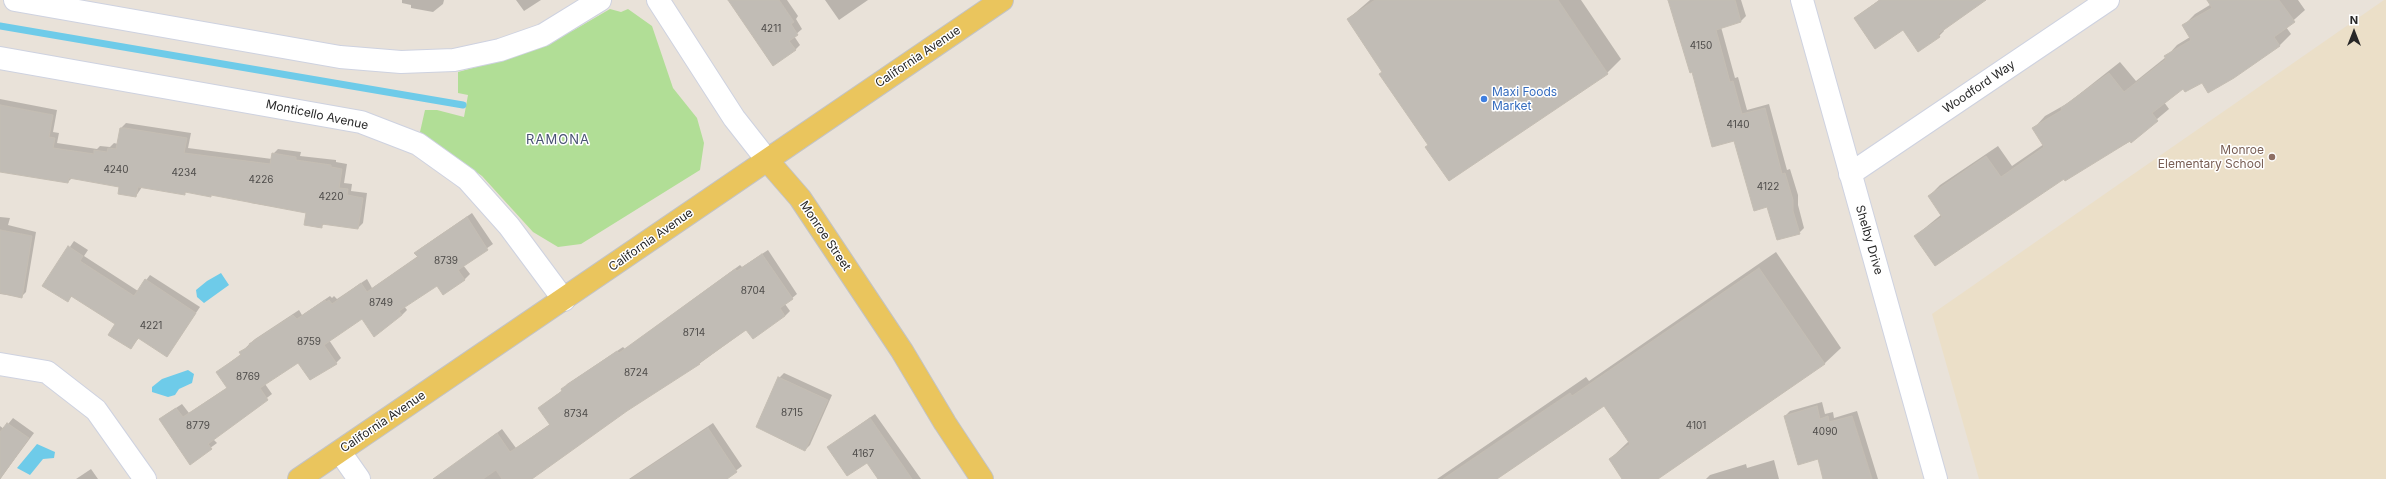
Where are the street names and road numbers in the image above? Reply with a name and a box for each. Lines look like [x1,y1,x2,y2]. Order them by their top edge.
street label: California Avenue [873,23,963,91]
street label: Woodford Way [1940,58,2018,116]
street label: Monticello Avenue [264,97,370,133]
street label: Monroe Street [796,198,854,274]
street label: Shelby Drive [1852,204,1886,276]
street label: California Avenue [606,206,696,274]
street label: California Avenue [338,388,428,456]

